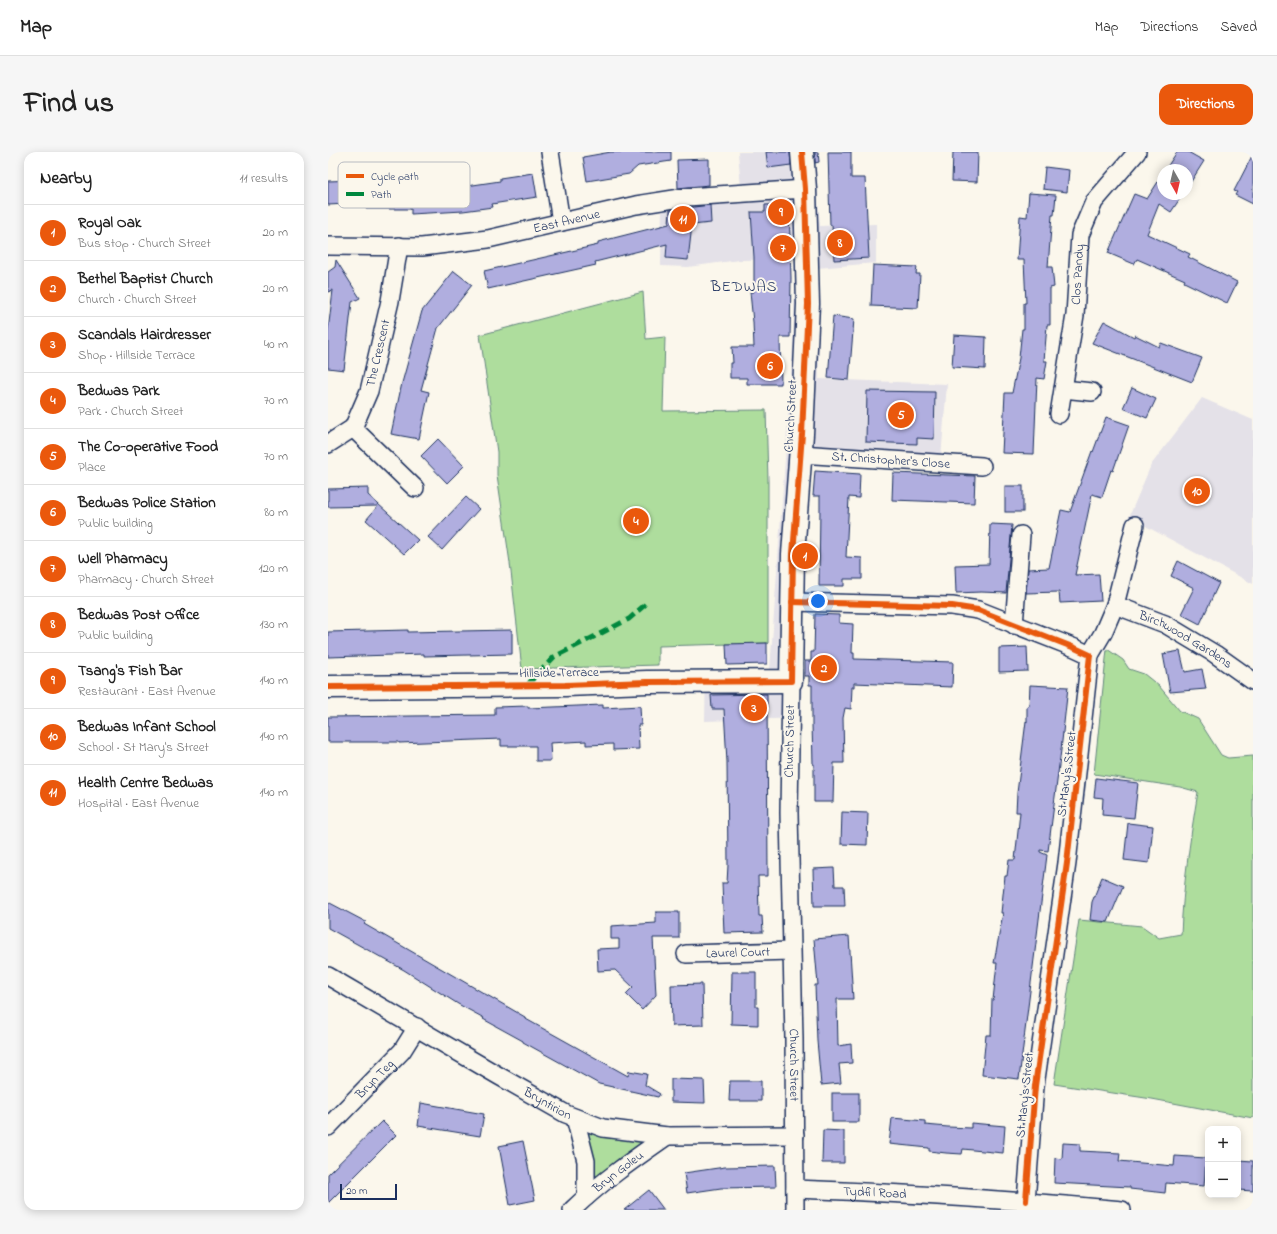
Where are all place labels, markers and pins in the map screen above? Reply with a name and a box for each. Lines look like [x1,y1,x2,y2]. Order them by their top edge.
pin: 9 [768,197,794,227]
pin: 11 [670,204,696,234]
pin: 8 [827,228,853,258]
pin: 7 [770,233,796,263]
pin: 6 [757,351,783,381]
pin: 5 [888,400,914,430]
pin: 10 [1184,476,1210,506]
pin: 4 [623,506,649,536]
pin: 1 [792,541,818,571]
pin: 2 [811,653,837,683]
pin: 3 [741,693,767,723]

